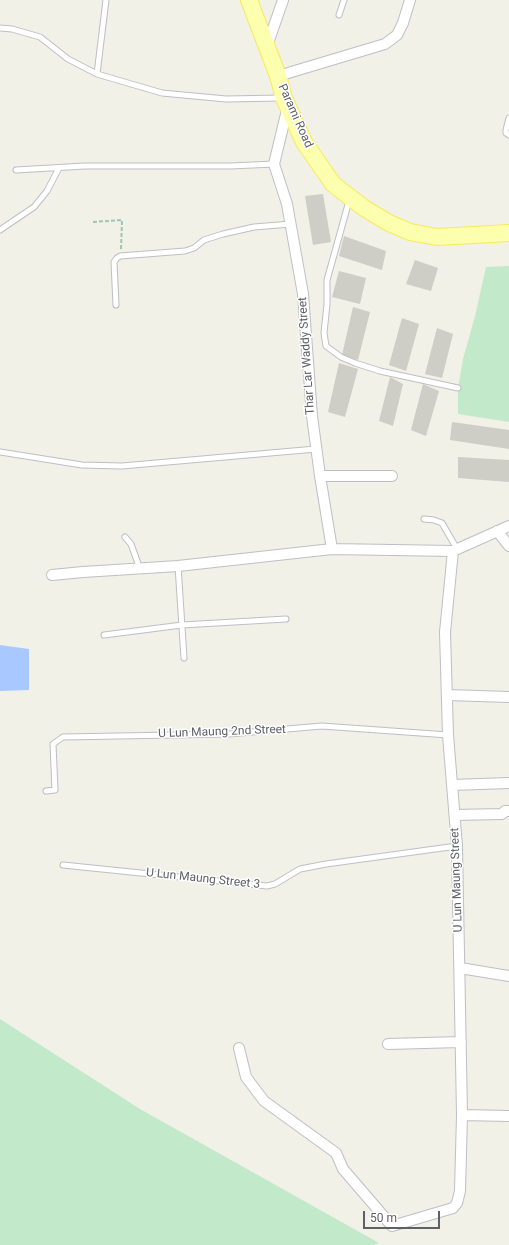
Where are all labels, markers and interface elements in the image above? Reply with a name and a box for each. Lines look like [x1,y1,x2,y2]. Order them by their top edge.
street label: Parami Road [275,82,315,150]
street label: Thar Lar Waddy Street [296,297,318,415]
street label: U Lun Maung 2nd Street [158,723,286,741]
street label: U Lun Maung Street [448,827,466,933]
street label: U Lun Maung Street 3 [145,866,261,892]
scale bar [365,1203,442,1229]
text: 50 m [370,1211,397,1225]

